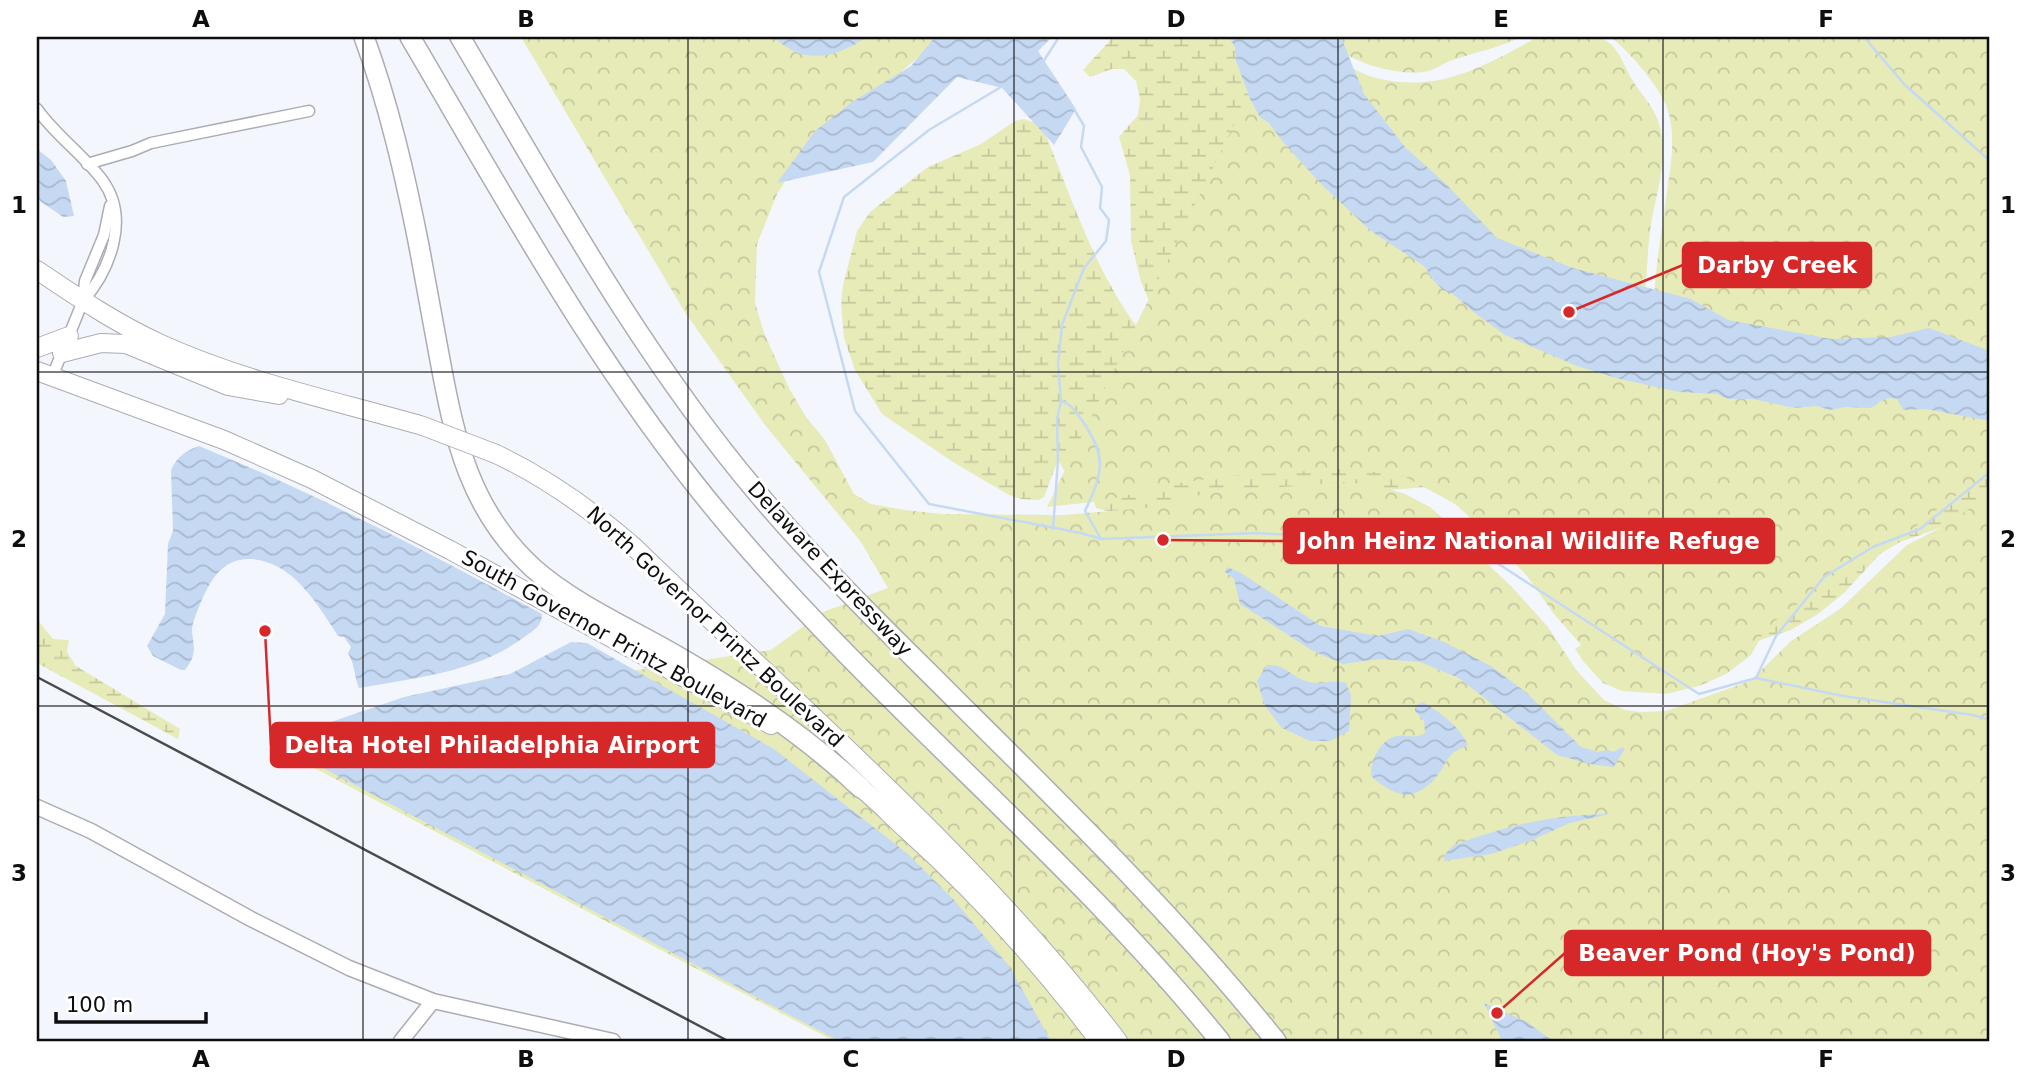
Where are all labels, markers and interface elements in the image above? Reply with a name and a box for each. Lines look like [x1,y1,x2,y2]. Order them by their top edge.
text: A [192,6,210,32]
text: B [517,6,535,32]
text: C [843,6,859,32]
text: D [1166,6,1186,32]
text: E [1493,6,1509,32]
text: F [1818,6,1834,32]
text: 1 [11,192,27,218]
text: 1 [2000,192,2016,218]
callout: Darby Creek [1683,243,1871,287]
text: Darby Creek [1697,252,1858,278]
street label: Delaware Expressway [743,477,917,661]
street label: North Governor Printz Boulevard [582,502,848,752]
callout: John Heinz National Wildlife Refuge [1284,519,1774,563]
text: 2 [11,526,27,552]
text: 2 [2000,526,2016,552]
text: John Heinz National Wildlife Refuge [1296,528,1760,554]
street label: South Governor Printz Boulevard [458,545,770,733]
callout: Delta Hotel Philadelphia Airport [271,723,714,767]
text: Delta Hotel Philadelphia Airport [285,732,699,758]
text: 3 [11,860,27,886]
text: 3 [2000,860,2016,886]
callout: Beaver Pond (Hoy's Pond) [1565,931,1930,975]
text: Beaver Pond (Hoy's Pond) [1578,940,1916,966]
scale bar [56,980,206,1024]
text: 100 m [66,993,133,1017]
text: A [192,1046,210,1072]
text: B [517,1046,535,1072]
text: C [843,1046,859,1072]
text: D [1166,1046,1186,1072]
text: E [1493,1046,1509,1072]
text: F [1818,1046,1834,1072]

